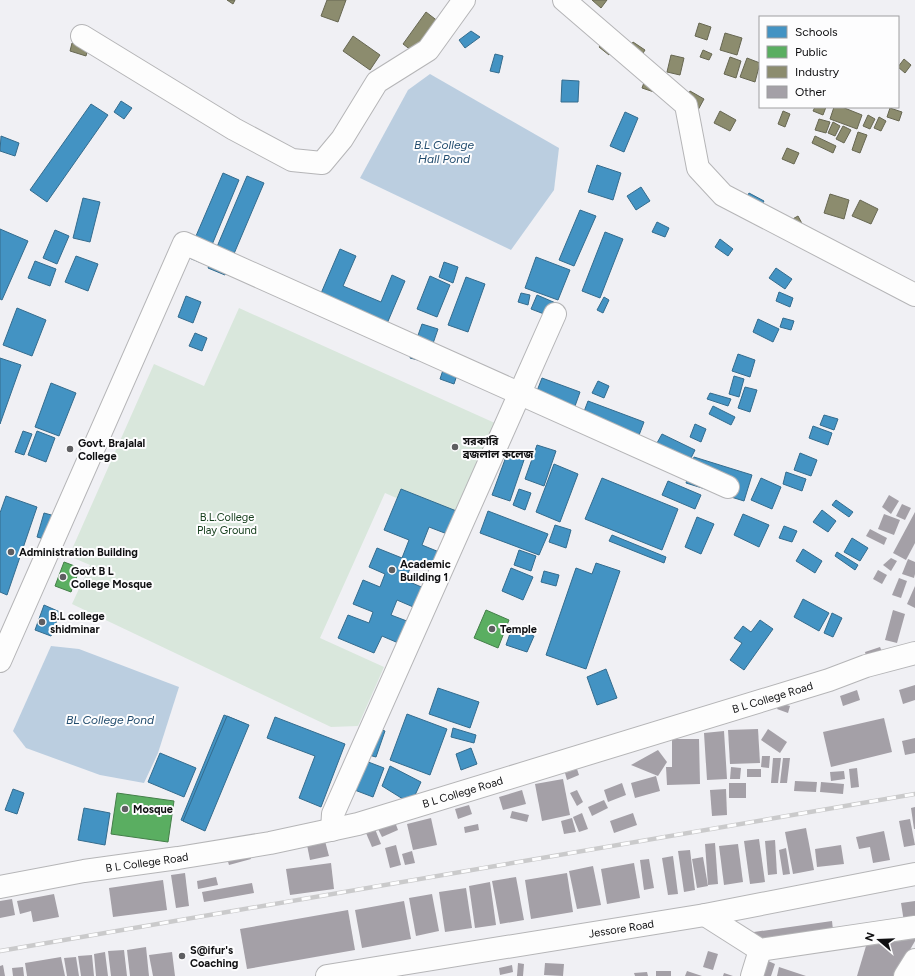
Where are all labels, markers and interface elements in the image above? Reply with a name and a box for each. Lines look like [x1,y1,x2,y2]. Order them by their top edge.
legend [759,16,899,108]
text: Schools [795,25,838,39]
text: Public [795,45,828,59]
text: Industry [795,65,840,79]
text: Other [795,85,826,99]
water label: B.L College Hall Pond [414,138,475,166]
place label: সরকারি ব্রজলাল কলেজ [462,435,535,461]
place label: Govt. Brajalal College [78,437,146,463]
marker: সরকারি ব্রজলাল কলেজ [450,442,460,452]
marker: Govt. Brajalal College [65,444,75,454]
park label: B.L.College Play Ground [197,511,257,537]
place label: Administration Building [19,546,138,559]
marker: Administration Building [6,547,16,557]
place label: Academic Building 1 [400,558,451,584]
place label: Govt B L College Mosque [71,565,152,591]
marker: Academic Building 1 [387,565,397,575]
marker: Govt B L College Mosque [58,572,68,582]
place label: B.L college shidminar [50,610,105,636]
marker: B.L college shidminar [37,617,47,627]
place label: Temple [500,623,537,636]
marker: Temple [487,624,497,634]
street label: B L College Road [731,679,814,716]
water label: BL College Pond [66,713,155,727]
street label: B L College Road [421,774,504,810]
place label: Mosque [133,803,173,816]
marker: Mosque [120,804,130,814]
street label: B L College Road [105,850,189,874]
street label: Jessore Road [588,917,655,940]
north arrow [859,920,899,960]
text: N [862,931,878,943]
place label: S@ifur's Coaching [190,944,238,970]
marker: S@ifur's Coaching [177,951,187,961]

